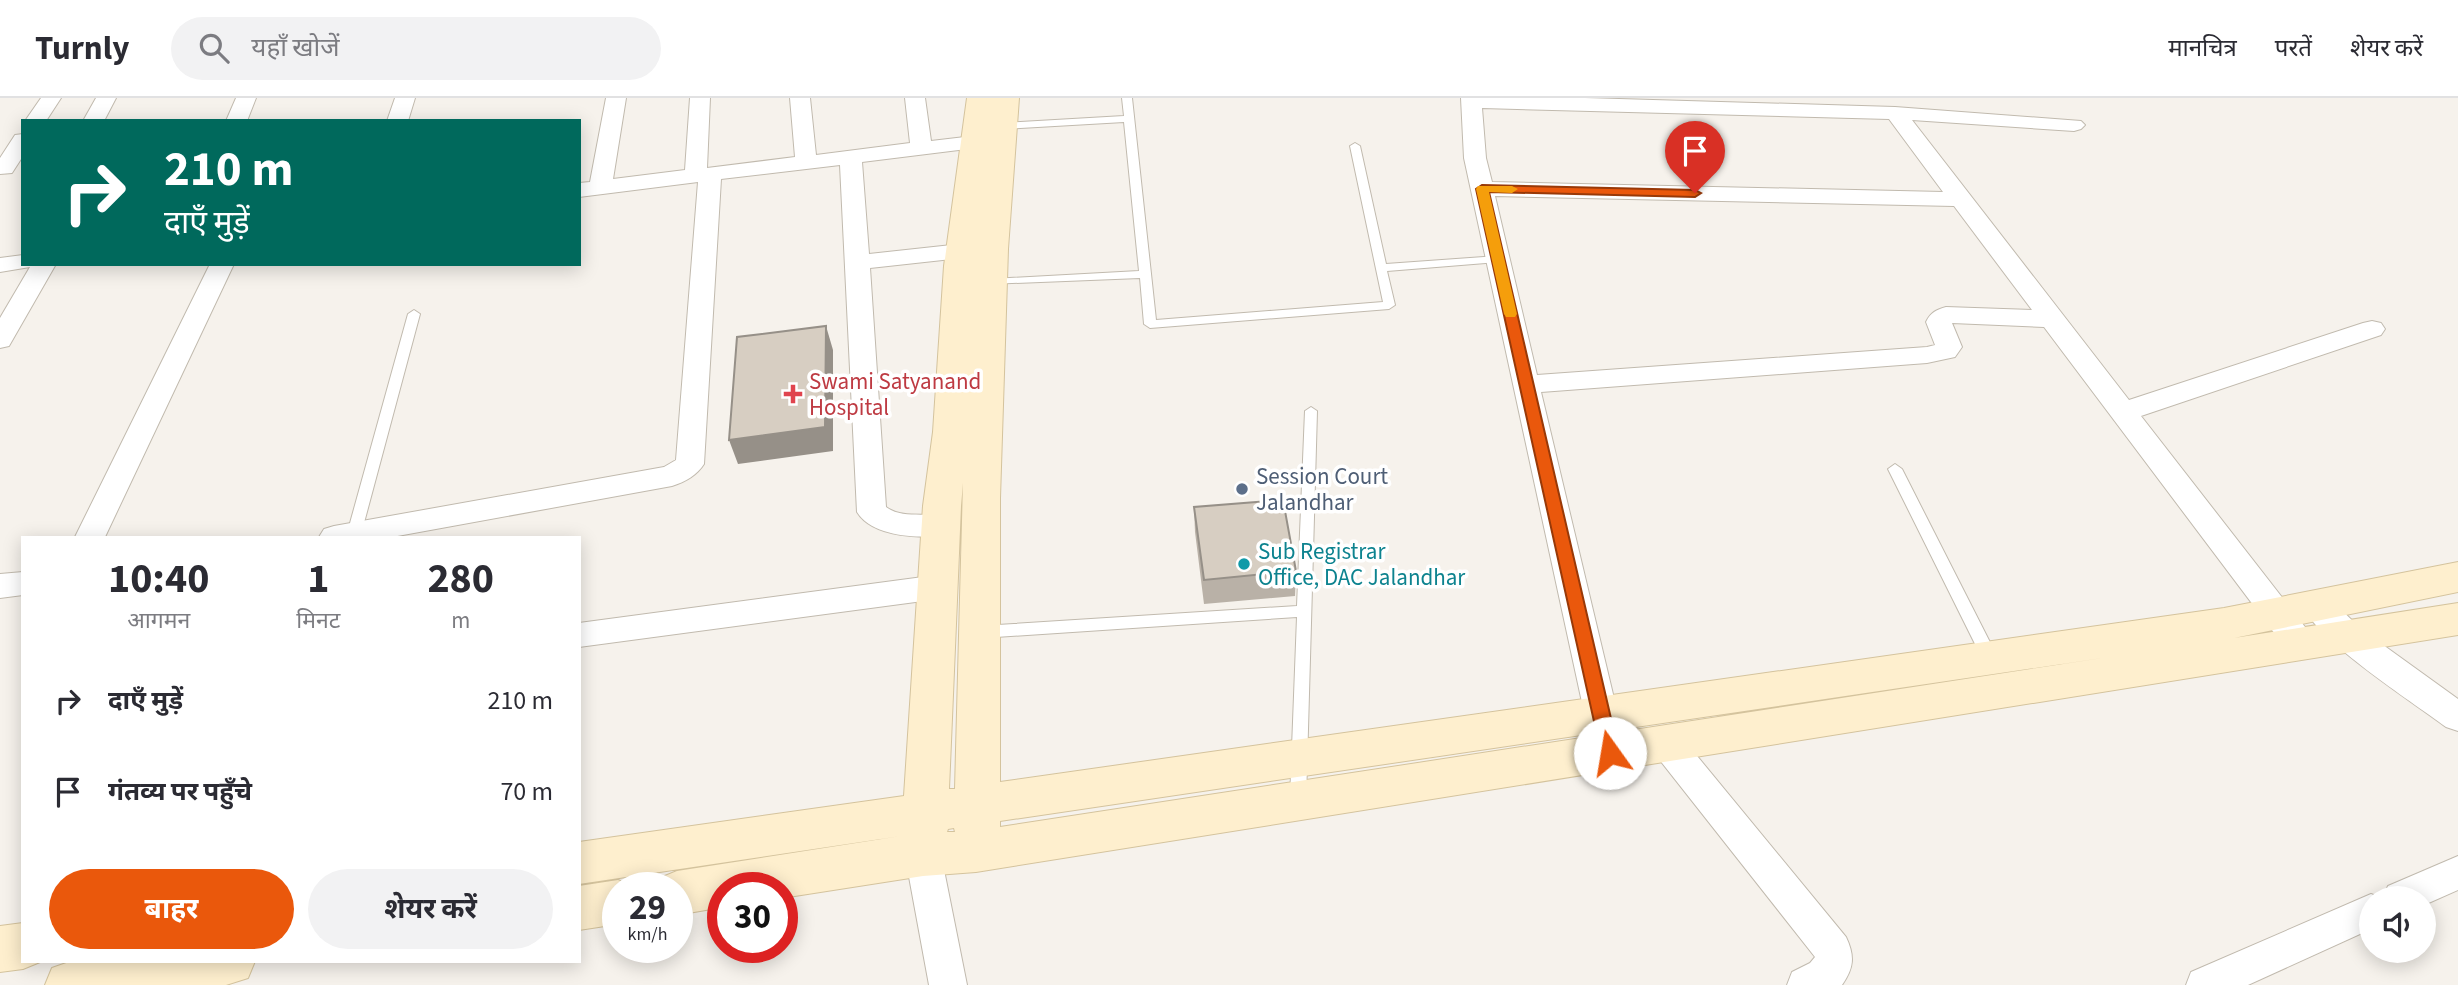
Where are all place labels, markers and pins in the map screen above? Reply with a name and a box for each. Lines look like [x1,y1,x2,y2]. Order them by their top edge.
pin [1665,121,1725,193]
place label: Swami Satyanand Hospital [809,365,981,424]
marker: Swami Satyanand Hospital [783,384,803,404]
place label: Session Court Jalandhar [1256,460,1388,519]
marker: Session Court Jalandhar [1234,481,1250,497]
place label: Sub Registrar Office, DAC Jalandhar [1258,535,1466,594]
marker: Sub Registrar Office, DAC Jalandhar [1236,556,1252,572]

